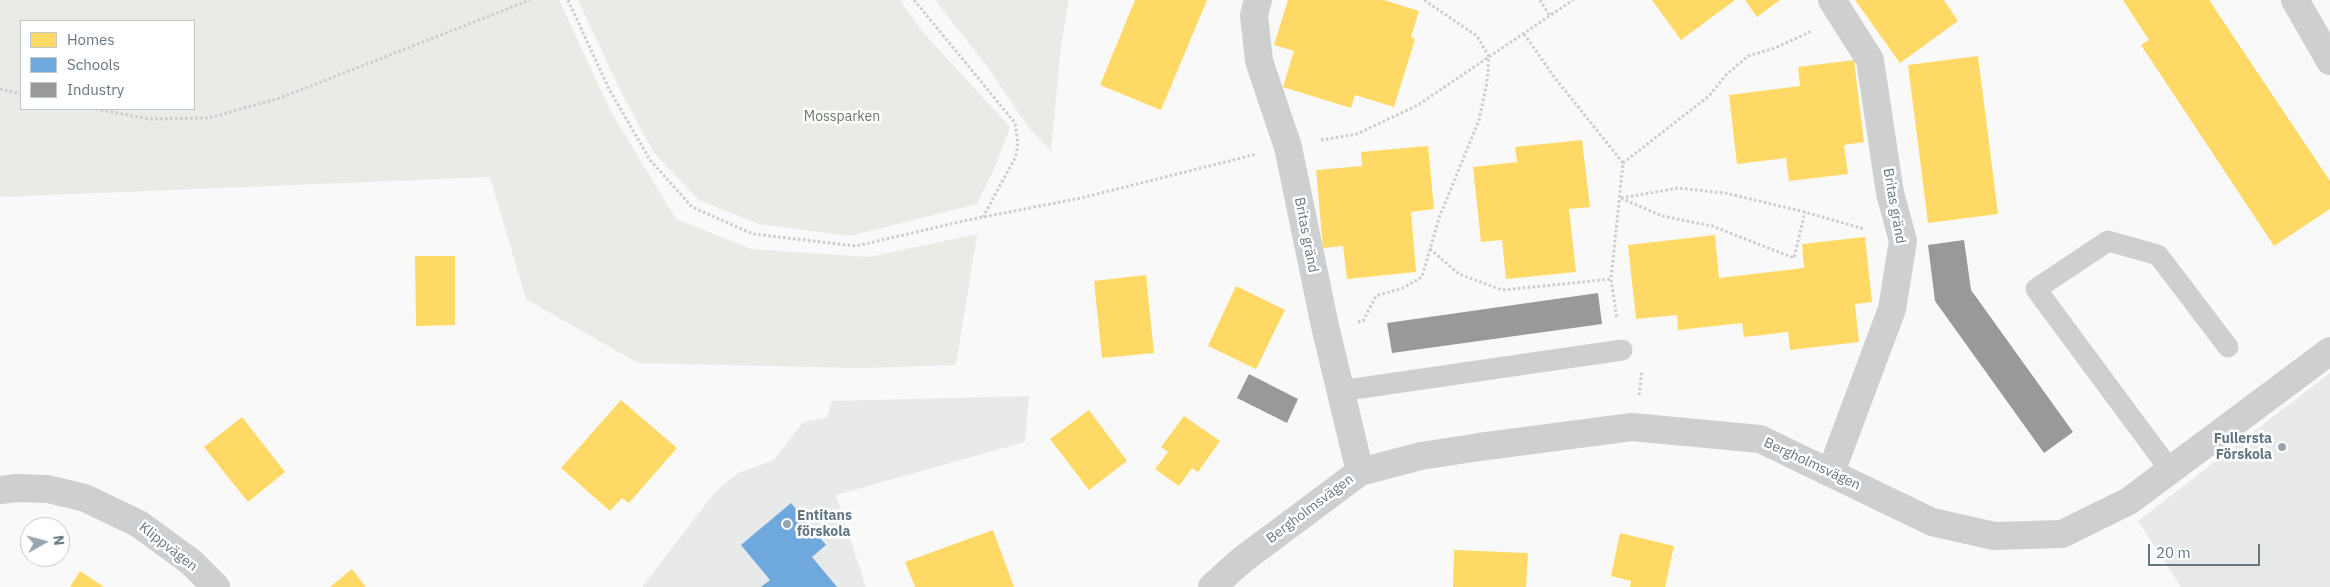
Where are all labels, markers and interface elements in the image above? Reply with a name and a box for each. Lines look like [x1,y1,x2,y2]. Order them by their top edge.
legend [20,20,195,110]
text: Homes [67,30,115,49]
text: Schools [67,55,120,74]
text: Industry [67,80,124,99]
park label: Mossparken [804,109,880,125]
street label: Britas gränd [1879,167,1909,245]
street label: Britas gränd [1290,196,1322,274]
place label: Fullersta Förskola [2214,431,2272,464]
street label: Bergholmsvägen [1761,434,1863,494]
marker: Fullersta Förskola [2276,441,2288,453]
street label: Bergholmsvägen [1263,471,1357,547]
place label: Entitans förskola [797,508,852,540]
north arrow [20,517,70,567]
marker: Entitans förskola [781,518,793,530]
street label: Klippvägen [135,519,201,575]
text: N [49,534,68,546]
scale bar [2150,534,2262,566]
text: 20 m [2156,543,2191,562]

